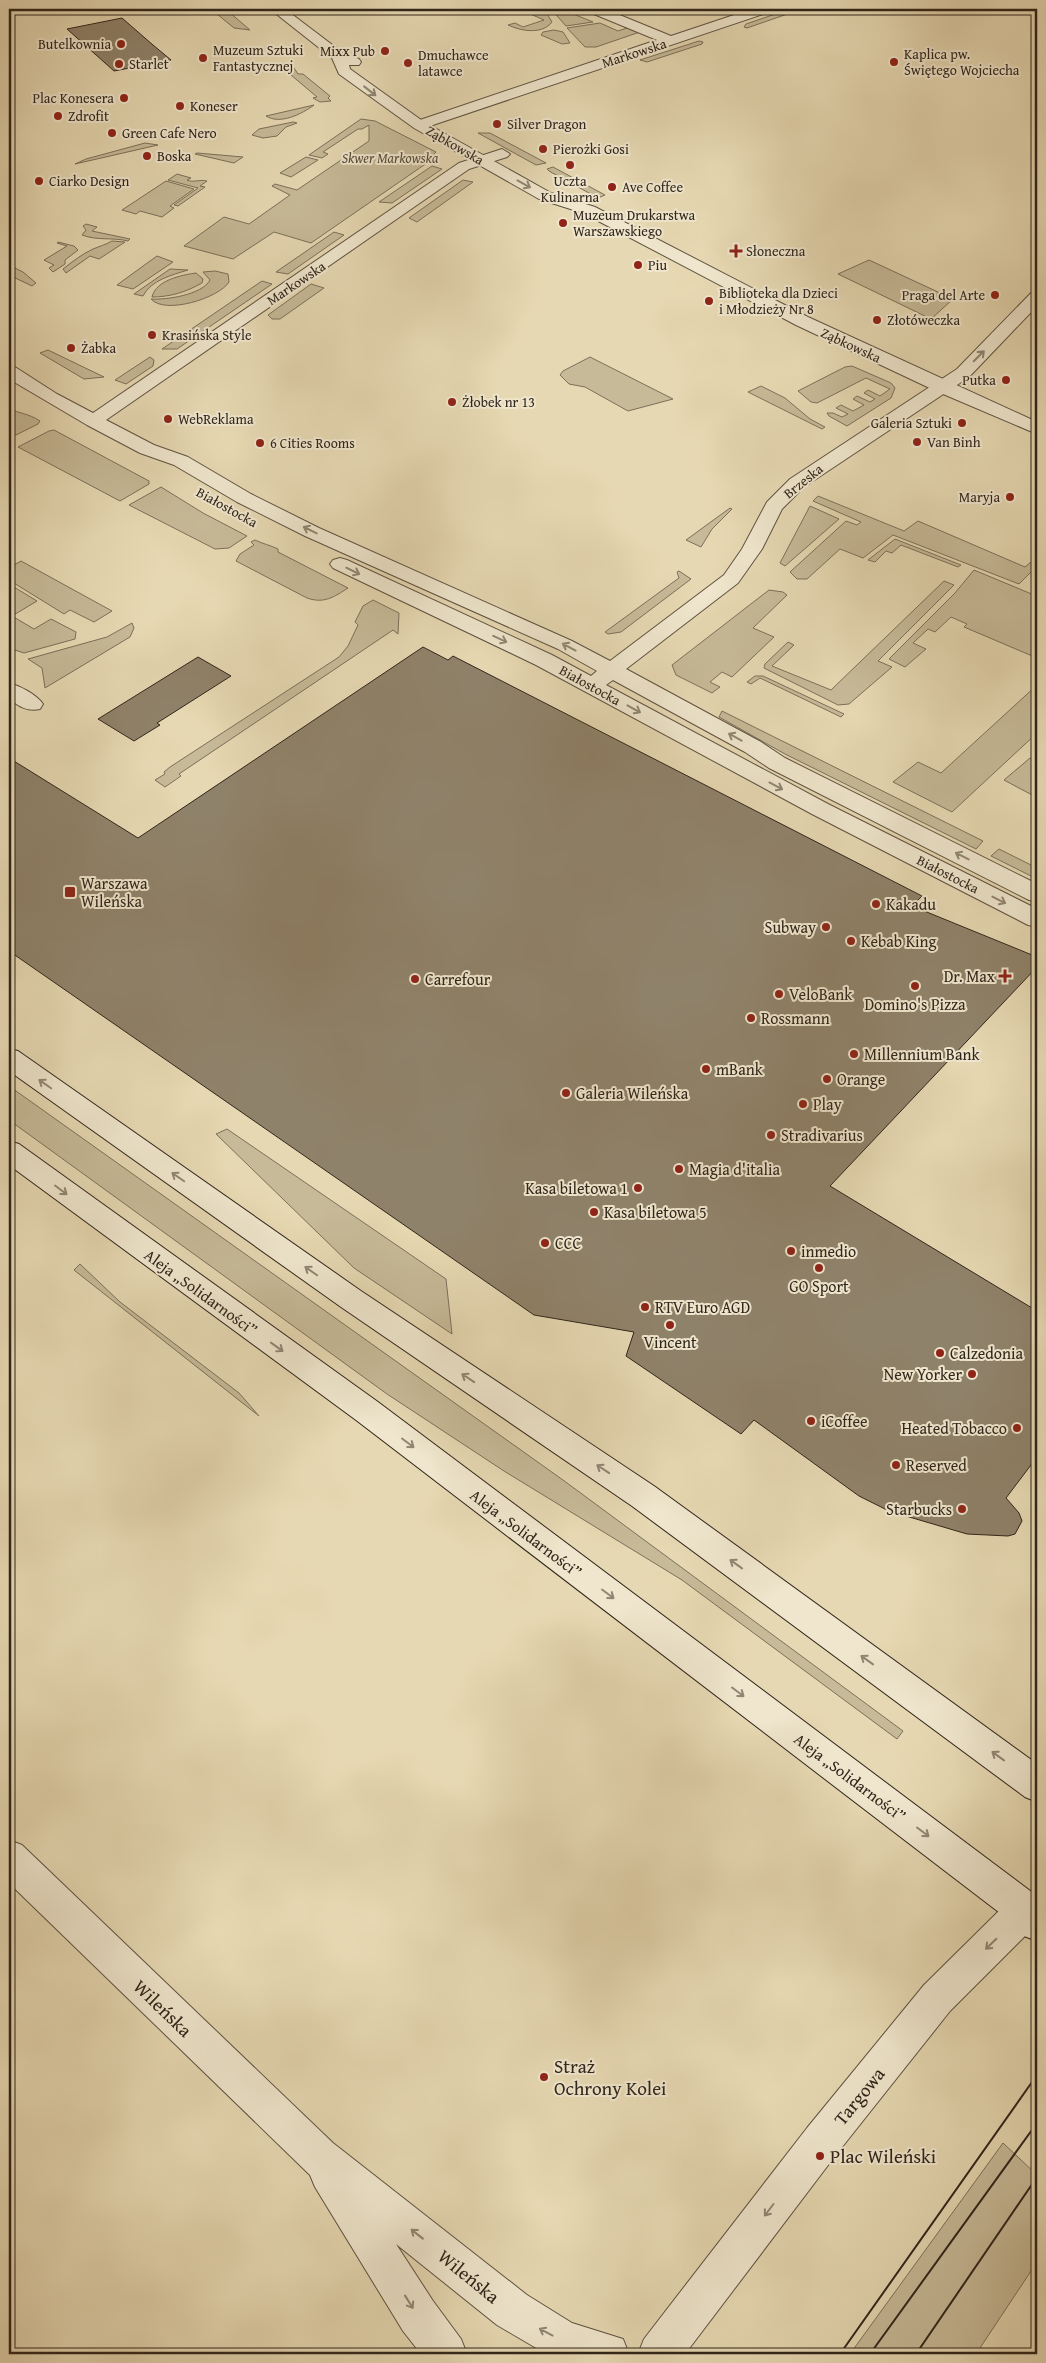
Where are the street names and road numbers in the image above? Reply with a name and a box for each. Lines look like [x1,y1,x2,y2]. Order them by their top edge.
street label: Markowska [599,33,669,73]
street label: Ząbkowska [422,120,488,170]
street label: Markowska [263,256,330,310]
street label: Ząbkowska [818,322,885,368]
street label: Brzeska [779,459,827,503]
street label: Białostocka [193,482,262,532]
street label: Białostocka [556,660,625,710]
street label: Białostocka [914,850,983,898]
street label: Aleja „Solidarności” [140,1243,262,1341]
street label: Aleja „Solidarności” [465,1483,587,1583]
street label: Aleja „Solidarności” [789,1727,911,1827]
street label: Wileńska [127,1973,199,2043]
street label: Targowa [827,2061,891,2131]
street label: Wileńska [432,2242,506,2310]

